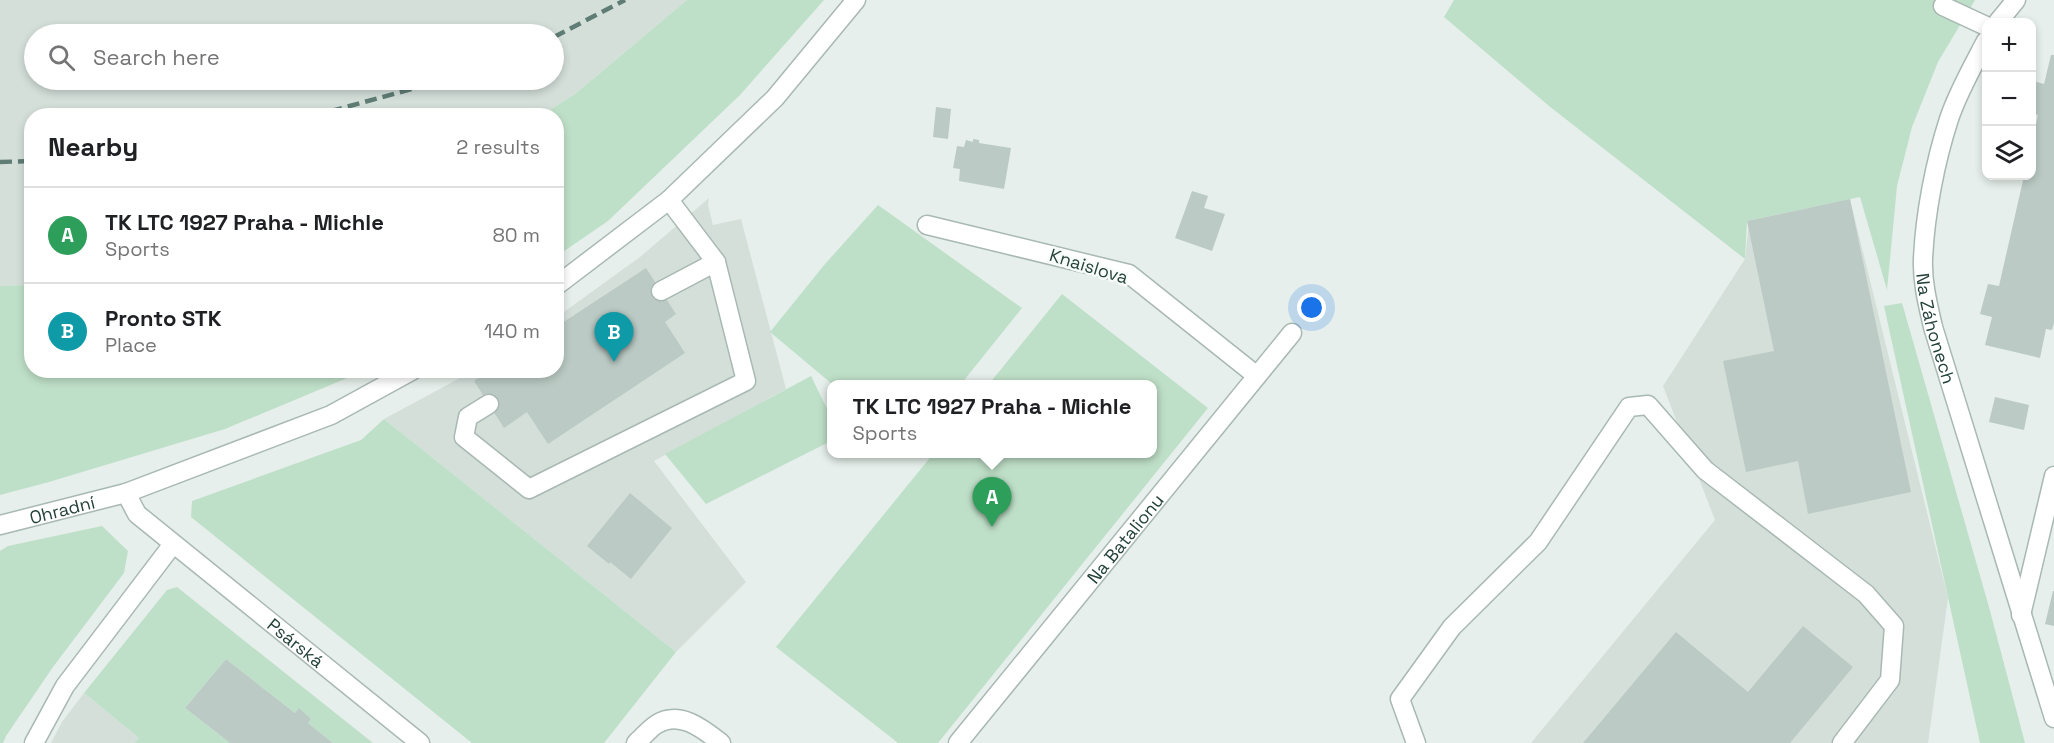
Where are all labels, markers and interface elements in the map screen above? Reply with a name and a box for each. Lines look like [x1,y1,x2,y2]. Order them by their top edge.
map controls [1982,18,2036,180]
button: + [1982,18,2036,72]
search box [24,24,564,90]
icon: search [45,41,78,74]
text: Search here [93,43,220,71]
button: − [1982,72,2036,126]
button: layers [1982,126,2036,180]
text: Nearby [48,130,138,164]
text: 2 results [456,134,540,160]
text: TK LTC 1927 Praha - Michle [105,208,384,236]
text: A [61,222,74,248]
text: 80 m [492,222,540,248]
text: Sports [105,236,170,262]
street label: Knaislova [1047,243,1131,289]
street label: Na Záhonech [1912,272,1961,386]
your location [1297,293,1326,322]
text: Pronto STK [105,304,222,332]
pin: B [594,312,634,362]
text: B [61,318,74,344]
text: 140 m [484,318,540,344]
text: Place [105,332,157,358]
popup [827,380,1157,458]
text: TK LTC 1927 Praha - Michle [853,392,1131,420]
text: Sports [853,420,917,446]
pin: A [972,478,1012,527]
street label: Na Batalionu [1081,489,1168,588]
street label: Ohradní [27,490,98,529]
street label: Psárská [263,613,329,672]

